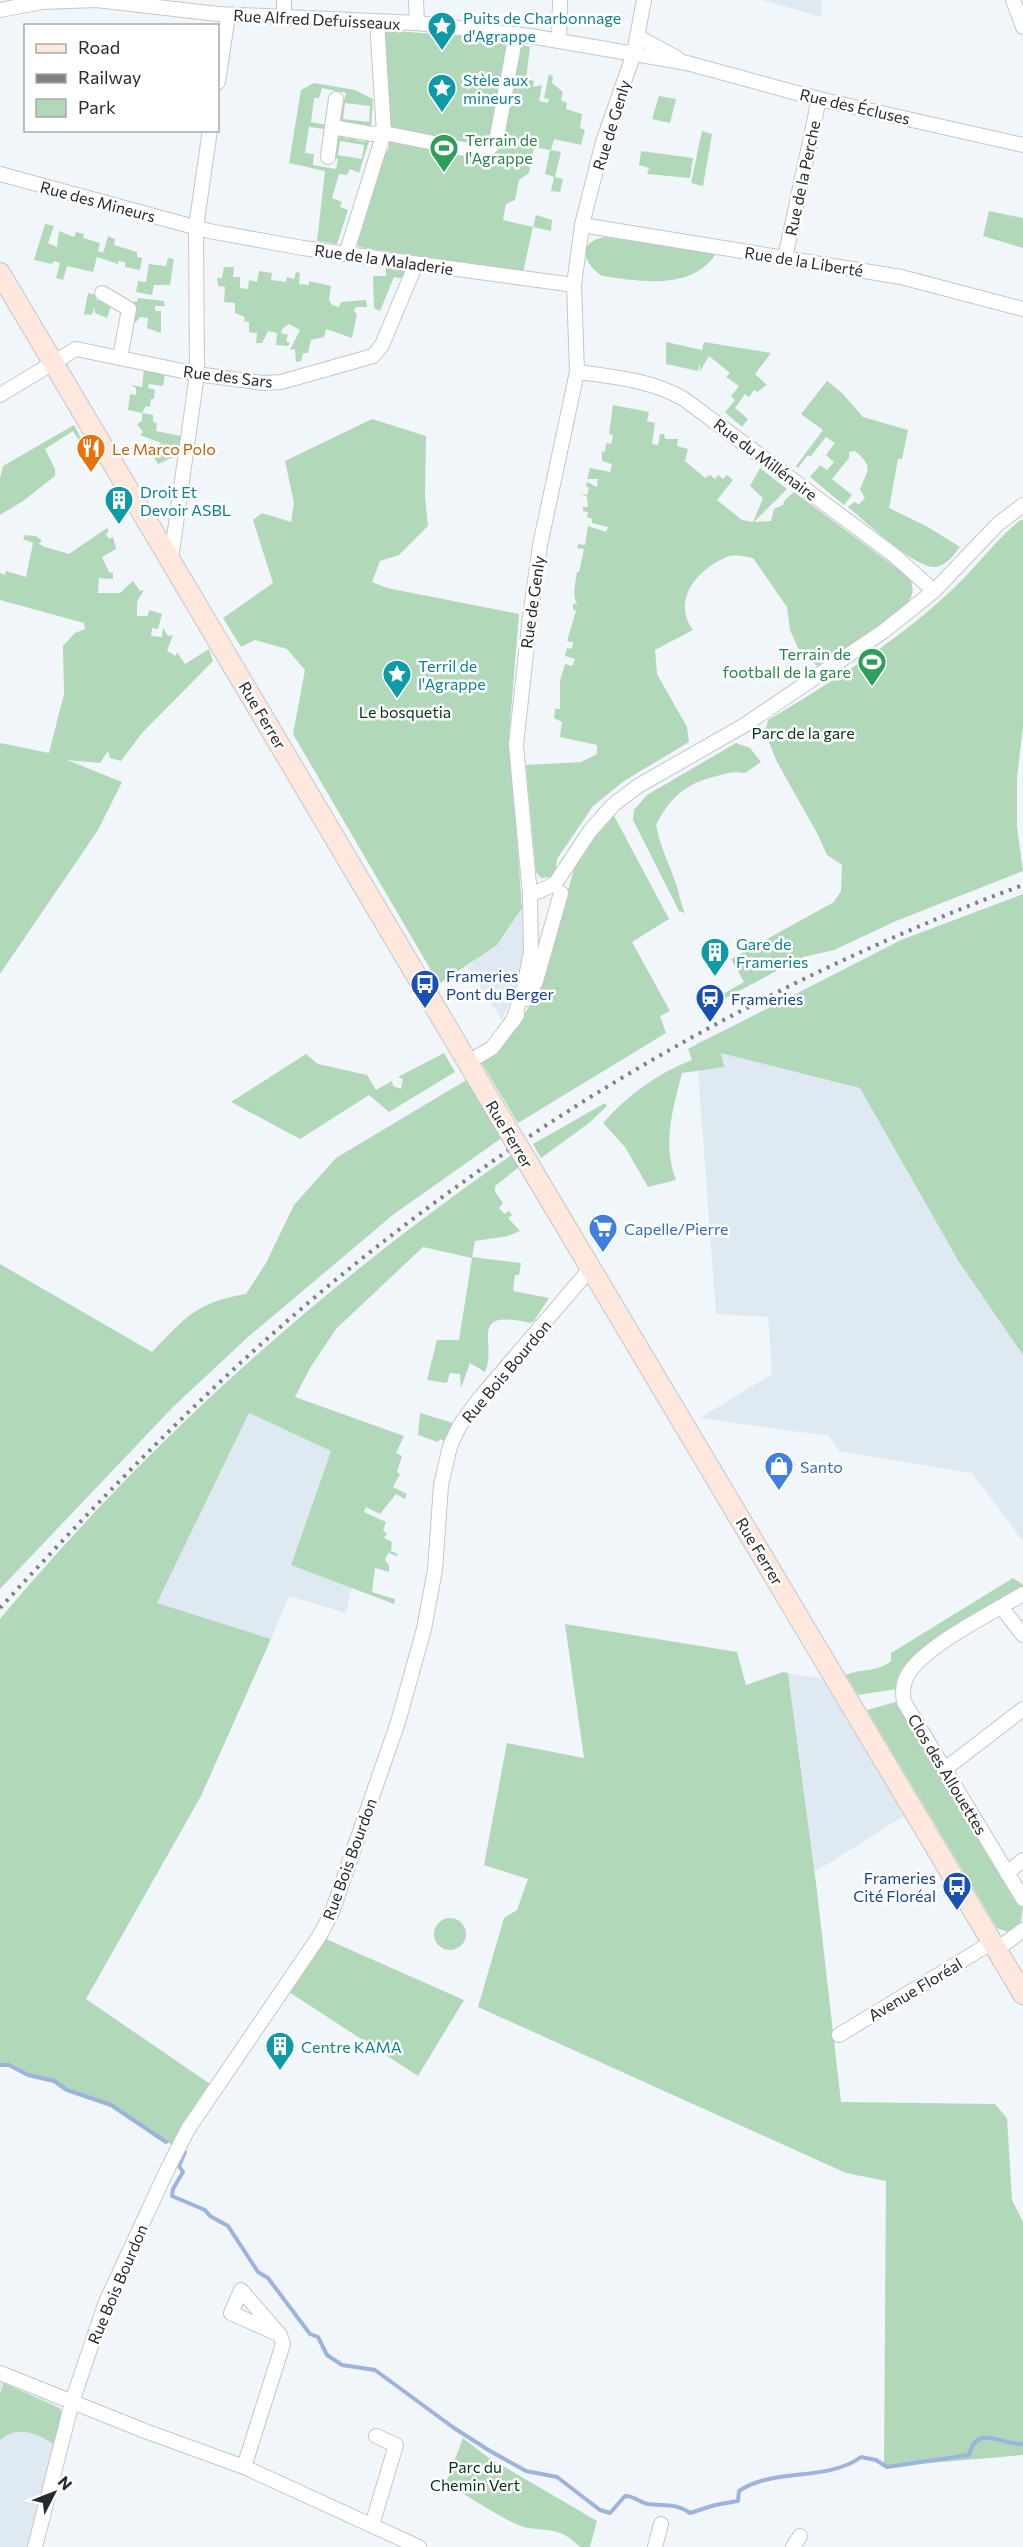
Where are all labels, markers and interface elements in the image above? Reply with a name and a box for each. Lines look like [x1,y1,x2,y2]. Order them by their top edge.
street label: Rue Alfred Defuisseaux [233,5,402,33]
place label: Puits de Charbonnage d'Agrappe [463,8,621,45]
place icon: Puits de Charbonnage d'Agrappe [426,10,458,52]
legend [24,24,219,132]
text: Road [78,36,120,58]
text: Railway [78,66,141,88]
place label: Stèle aux mineurs [463,70,529,107]
place icon: Stèle aux mineurs [426,72,458,114]
street label: Rue de Genly [588,78,634,172]
street label: Rue des Écluses [798,84,912,128]
text: Park [78,96,116,118]
street label: Rue de la Perche [781,119,823,237]
place label: Terrain de l'Agrappe [465,130,537,167]
sports icon: Terrain de l'Agrappe [428,132,460,174]
street label: Rue des Mineurs [38,176,158,226]
street label: Rue de la Maladerie [313,240,455,278]
street label: Rue de la Liberté [743,242,865,280]
street label: Rue des Sars [182,361,274,391]
street label: Rue du Millénaire [711,414,821,504]
restaurant icon: Le Marco Polo [75,432,107,474]
place label: Le Marco Polo [112,439,216,458]
place label: Droit Et Devoir ASBL [140,482,231,519]
building icon: Droit Et Devoir ASBL [103,484,135,526]
street label: Rue de Genly [516,554,548,650]
place label: Terrain de football de la gare [723,644,851,681]
sports icon: Terrain de football de la gare [856,646,888,688]
place label: Terril de l'Agrappe [418,656,486,693]
place icon: Terril de l'Agrappe [381,658,413,700]
street label: Rue Ferrer [235,678,291,753]
park label: Le bosquetia [359,702,451,721]
park label: Parc de la gare [751,723,855,742]
place label: Gare de Frameries [736,934,808,971]
building icon: Gare de Frameries [699,936,731,978]
place label: Frameries Pont du Berger [446,966,554,1003]
bus stop icon: Frameries Pont du Berger [409,968,441,1010]
station icon: Frameries [694,982,726,1024]
place label: Frameries [731,989,803,1008]
street label: Rue Ferrer [482,1097,538,1172]
supermarket icon: Capelle/Pierre [587,1212,619,1254]
place label: Capelle/Pierre [624,1219,728,1238]
street label: Rue Bois Bourdon [457,1316,555,1426]
shop icon: Santo [763,1450,795,1492]
place label: Santo [800,1457,843,1476]
street label: Rue Ferrer [732,1514,788,1589]
street label: Clos des Allouettes [904,1710,992,1838]
street label: Rue Bois Bourdon [318,1795,380,1923]
place label: Frameries Cité Floréal [853,1868,936,1905]
bus stop icon: Frameries Cité Floréal [941,1870,973,1912]
street label: Avenue Floréal [865,1954,965,2024]
building icon: Centre KAMA [264,2030,296,2072]
place label: Centre KAMA [301,2037,402,2056]
street label: Rue Bois Bourdon [83,2221,151,2347]
park label: Parc du Chemin Vert [430,2457,520,2494]
north arrow [24,2463,84,2523]
text: N [54,2472,77,2493]

